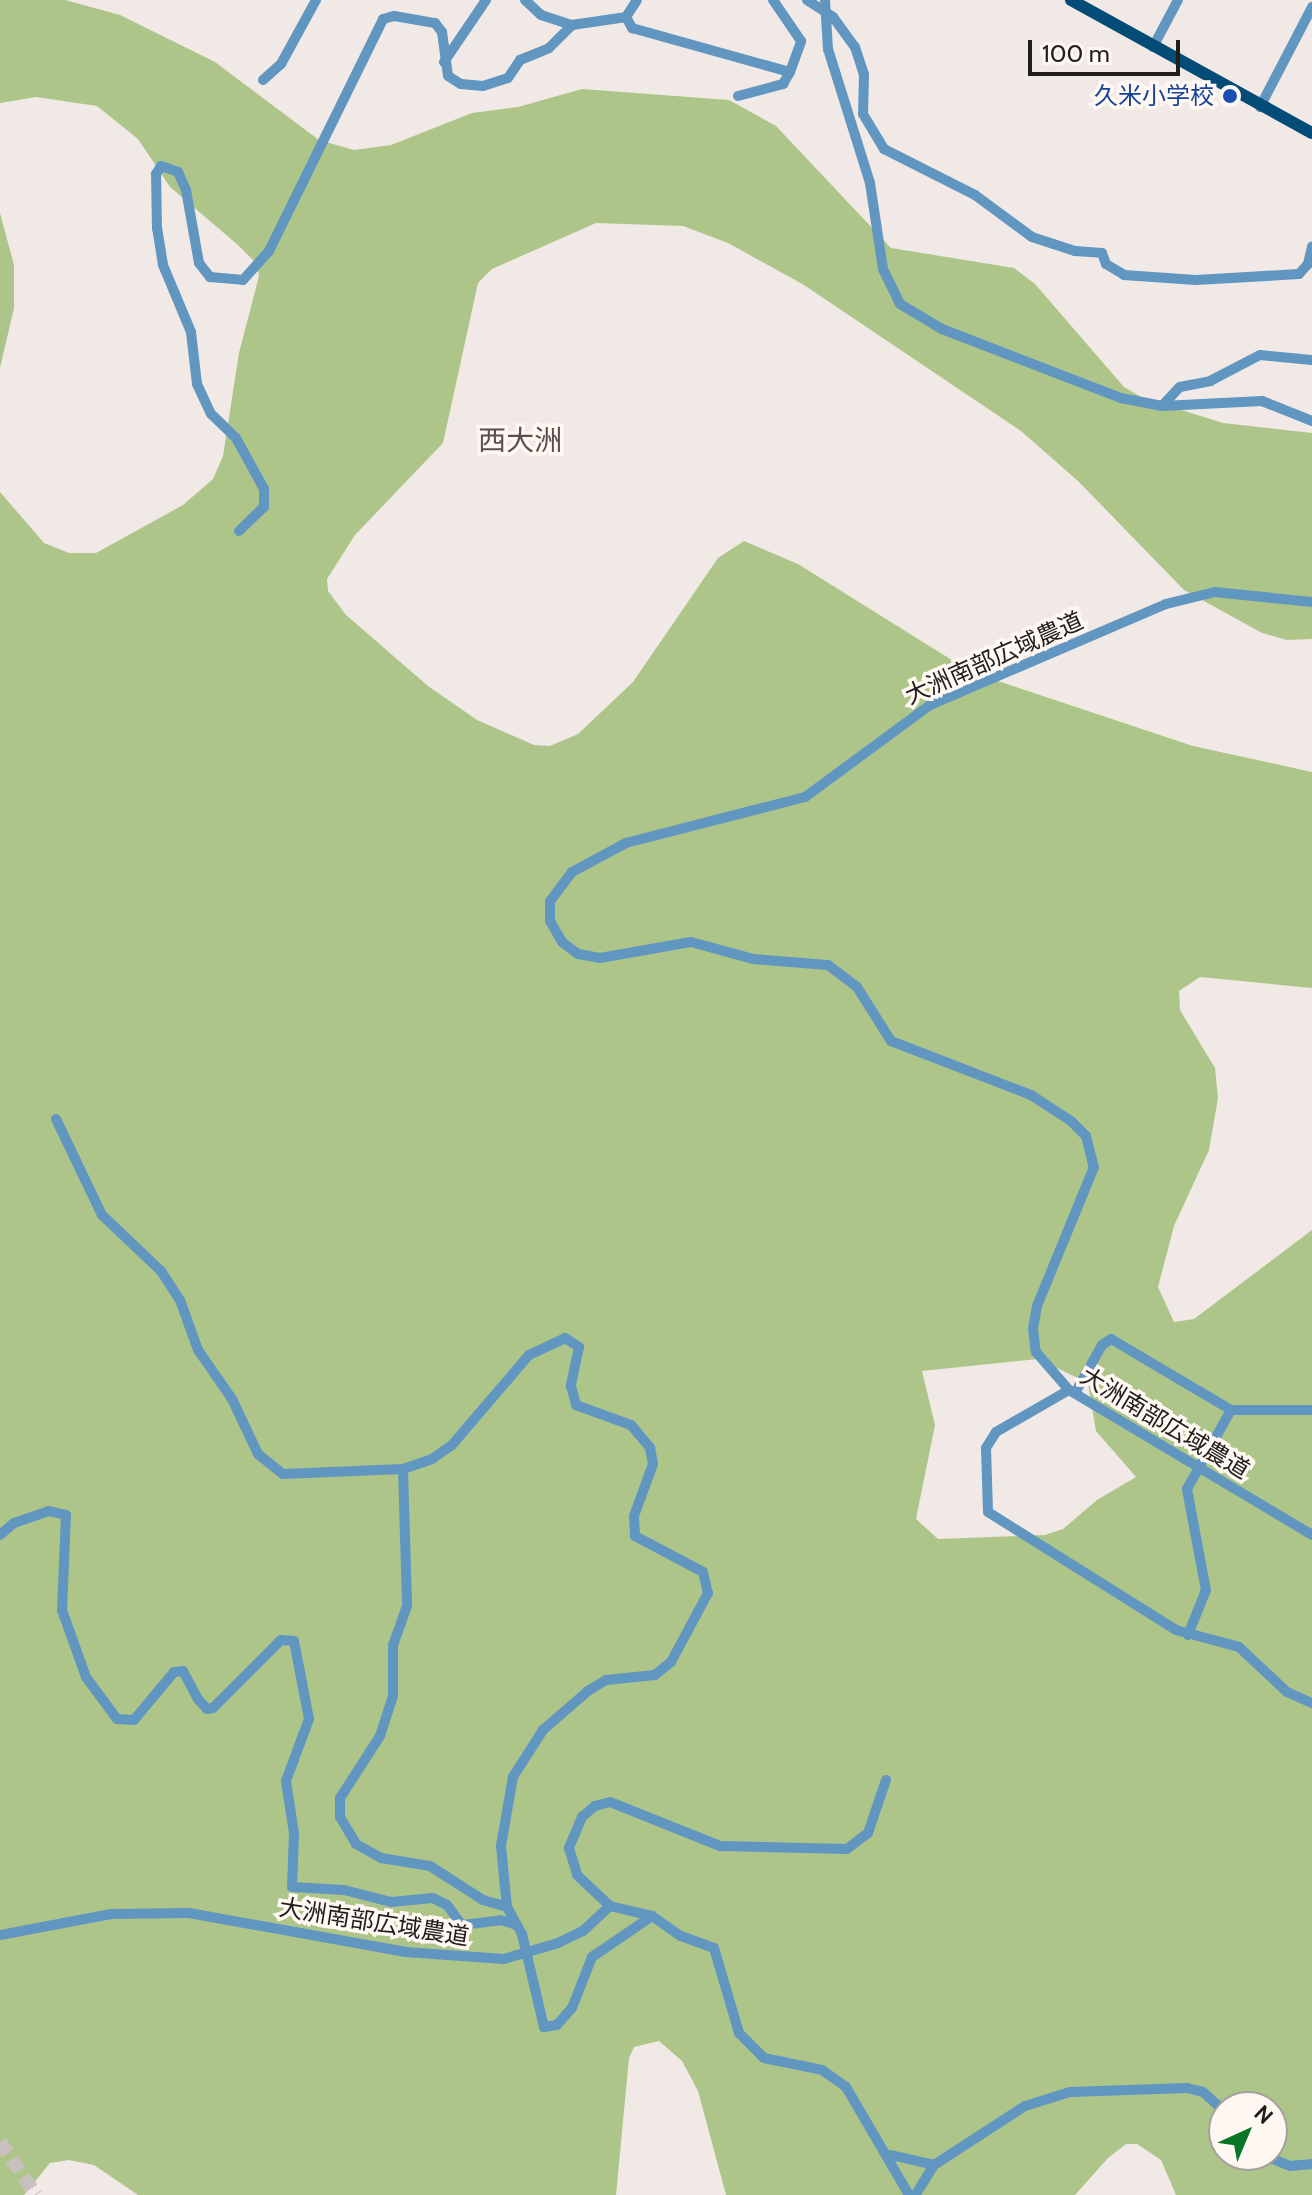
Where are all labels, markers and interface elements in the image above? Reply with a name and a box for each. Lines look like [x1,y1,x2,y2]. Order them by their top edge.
scale bar [1032,24,1184,74]
text: 100 m [1042,39,1110,68]
place label: 久米小学校 [1094,82,1214,110]
marker: 久米小学校 [1221,87,1239,105]
district label: 西大洲 [478,423,562,457]
street label: 大洲南部広域農道 [900,606,1088,710]
street label: 大洲南部広域農道 [1075,1361,1255,1485]
street label: 大洲南部広域農道 [277,1893,471,1951]
north arrow [1208,2091,1288,2171]
text: N [1249,2100,1279,2130]

